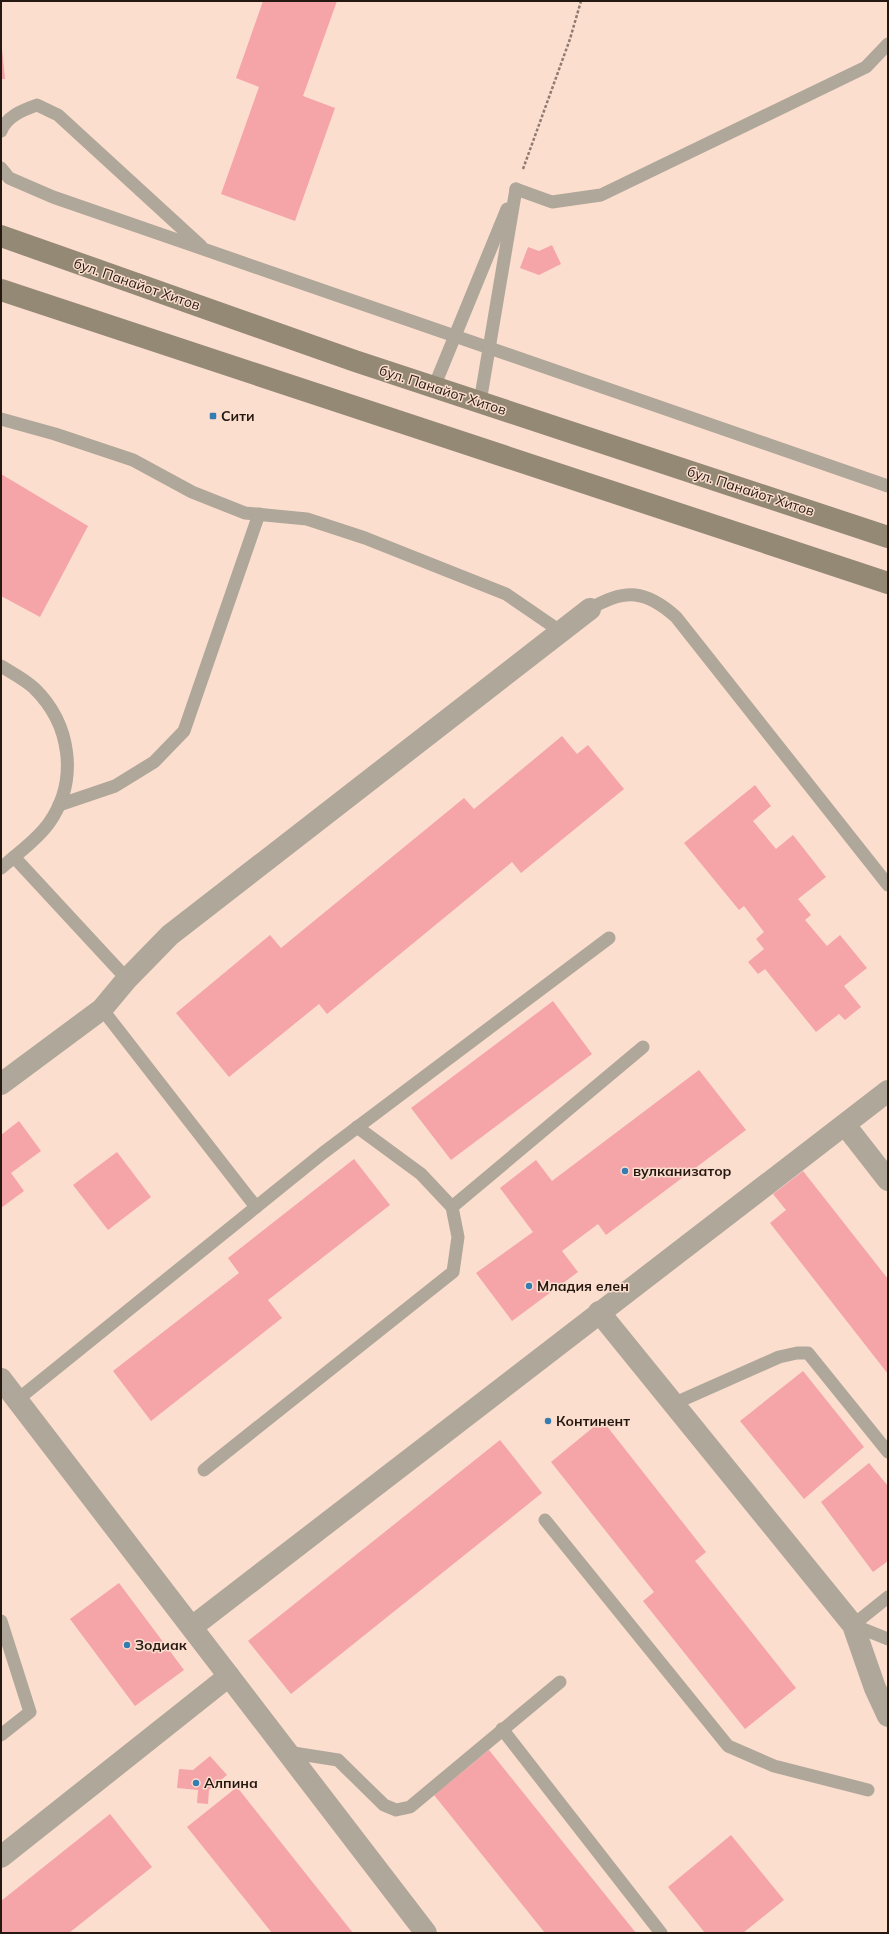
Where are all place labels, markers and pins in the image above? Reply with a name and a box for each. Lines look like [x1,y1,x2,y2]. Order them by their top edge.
place label: Сити [221,407,255,425]
marker: Сити [208,411,218,421]
place label: вулканизатор [633,1162,732,1180]
marker: вулканизатор [620,1166,630,1176]
place label: Младия елен [537,1277,629,1295]
marker: Младия елен [524,1281,534,1291]
place label: Континент [556,1412,630,1430]
marker: Континент [543,1416,553,1426]
place label: Зодиак [135,1636,188,1654]
marker: Зодиак [122,1640,132,1650]
place label: Алпина [204,1774,258,1792]
marker: Алпина [191,1778,201,1788]

